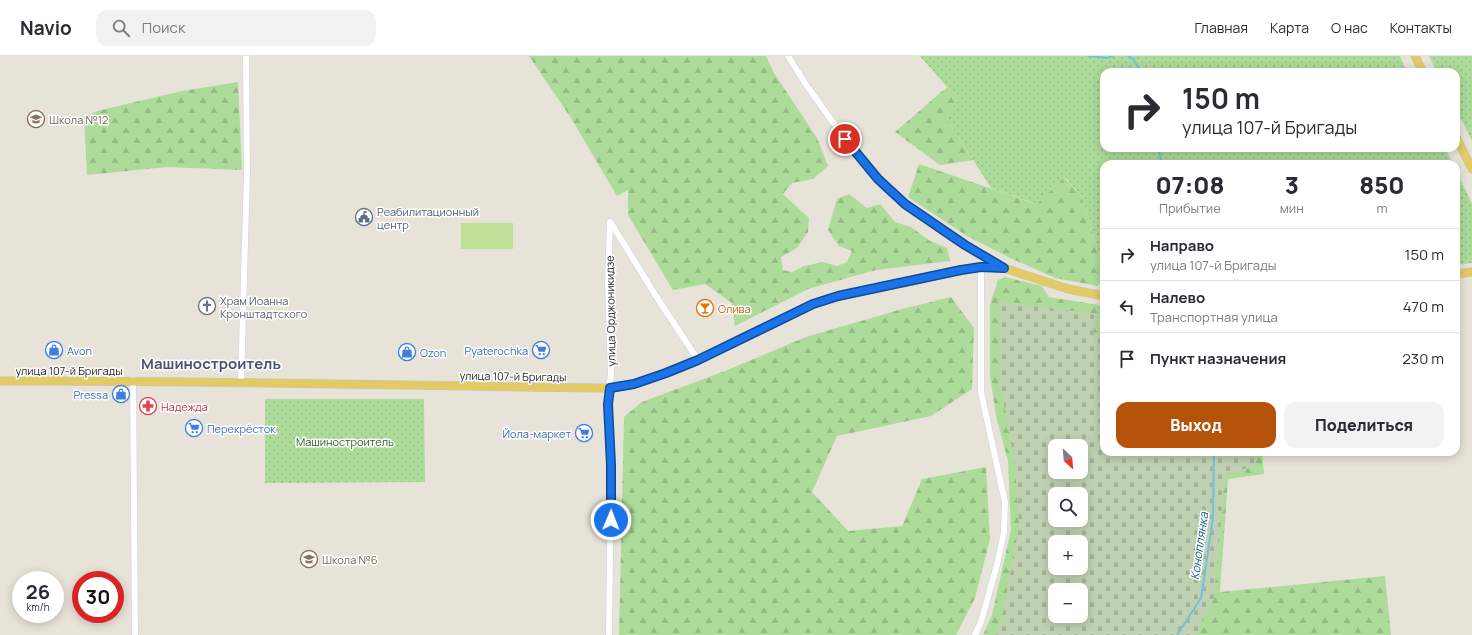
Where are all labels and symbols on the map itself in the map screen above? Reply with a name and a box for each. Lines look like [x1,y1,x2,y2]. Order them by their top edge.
school or university icon: Школа №12 [26,109,46,129]
place label: Школа №12 [49,112,108,127]
pin [828,122,862,156]
place label: Реабилитационный центр [377,204,479,232]
public building icon: Реабилитационный центр [354,207,374,227]
street label: улица Орджоникидзе [602,255,618,367]
place label: Храм Иоанна Кронштадтского [220,293,308,321]
church icon: Храм Иоанна Кронштадтского [197,296,217,316]
bar icon: Олива [695,298,715,318]
place label: Олива [718,301,751,316]
shop icon: Avon [44,340,64,360]
supermarket icon: Pyaterochka [531,340,551,360]
shop icon: Ozon [397,342,417,362]
place label: Avon [67,343,92,358]
place label: Pyaterochka [464,343,528,358]
place label: Ozon [420,345,446,360]
district label: Машиностроитель [141,353,281,374]
street label: улица 107-й Бригады [15,363,123,378]
street label: улица 107-й Бригады [459,368,567,384]
shop icon: Pressa [111,384,131,404]
place label: Pressa [73,387,108,402]
pharmacy icon: Надежда [138,396,158,416]
place label: Надежда [161,399,208,414]
supermarket icon: Перекрёсток [184,418,204,438]
place label: Перекрёсток [207,421,276,436]
supermarket icon: Йола-маркет [574,423,594,443]
place label: Йола-маркет [503,426,571,441]
park label: Машиностроитель [296,434,394,449]
north arrow [1048,439,1088,479]
position arrow [590,499,632,541]
water label: Коноплянка [1186,510,1212,581]
school or university icon: Школа №6 [299,549,319,569]
place label: Школа №6 [322,552,378,567]
speed limit sign: 30 [72,571,124,623]

